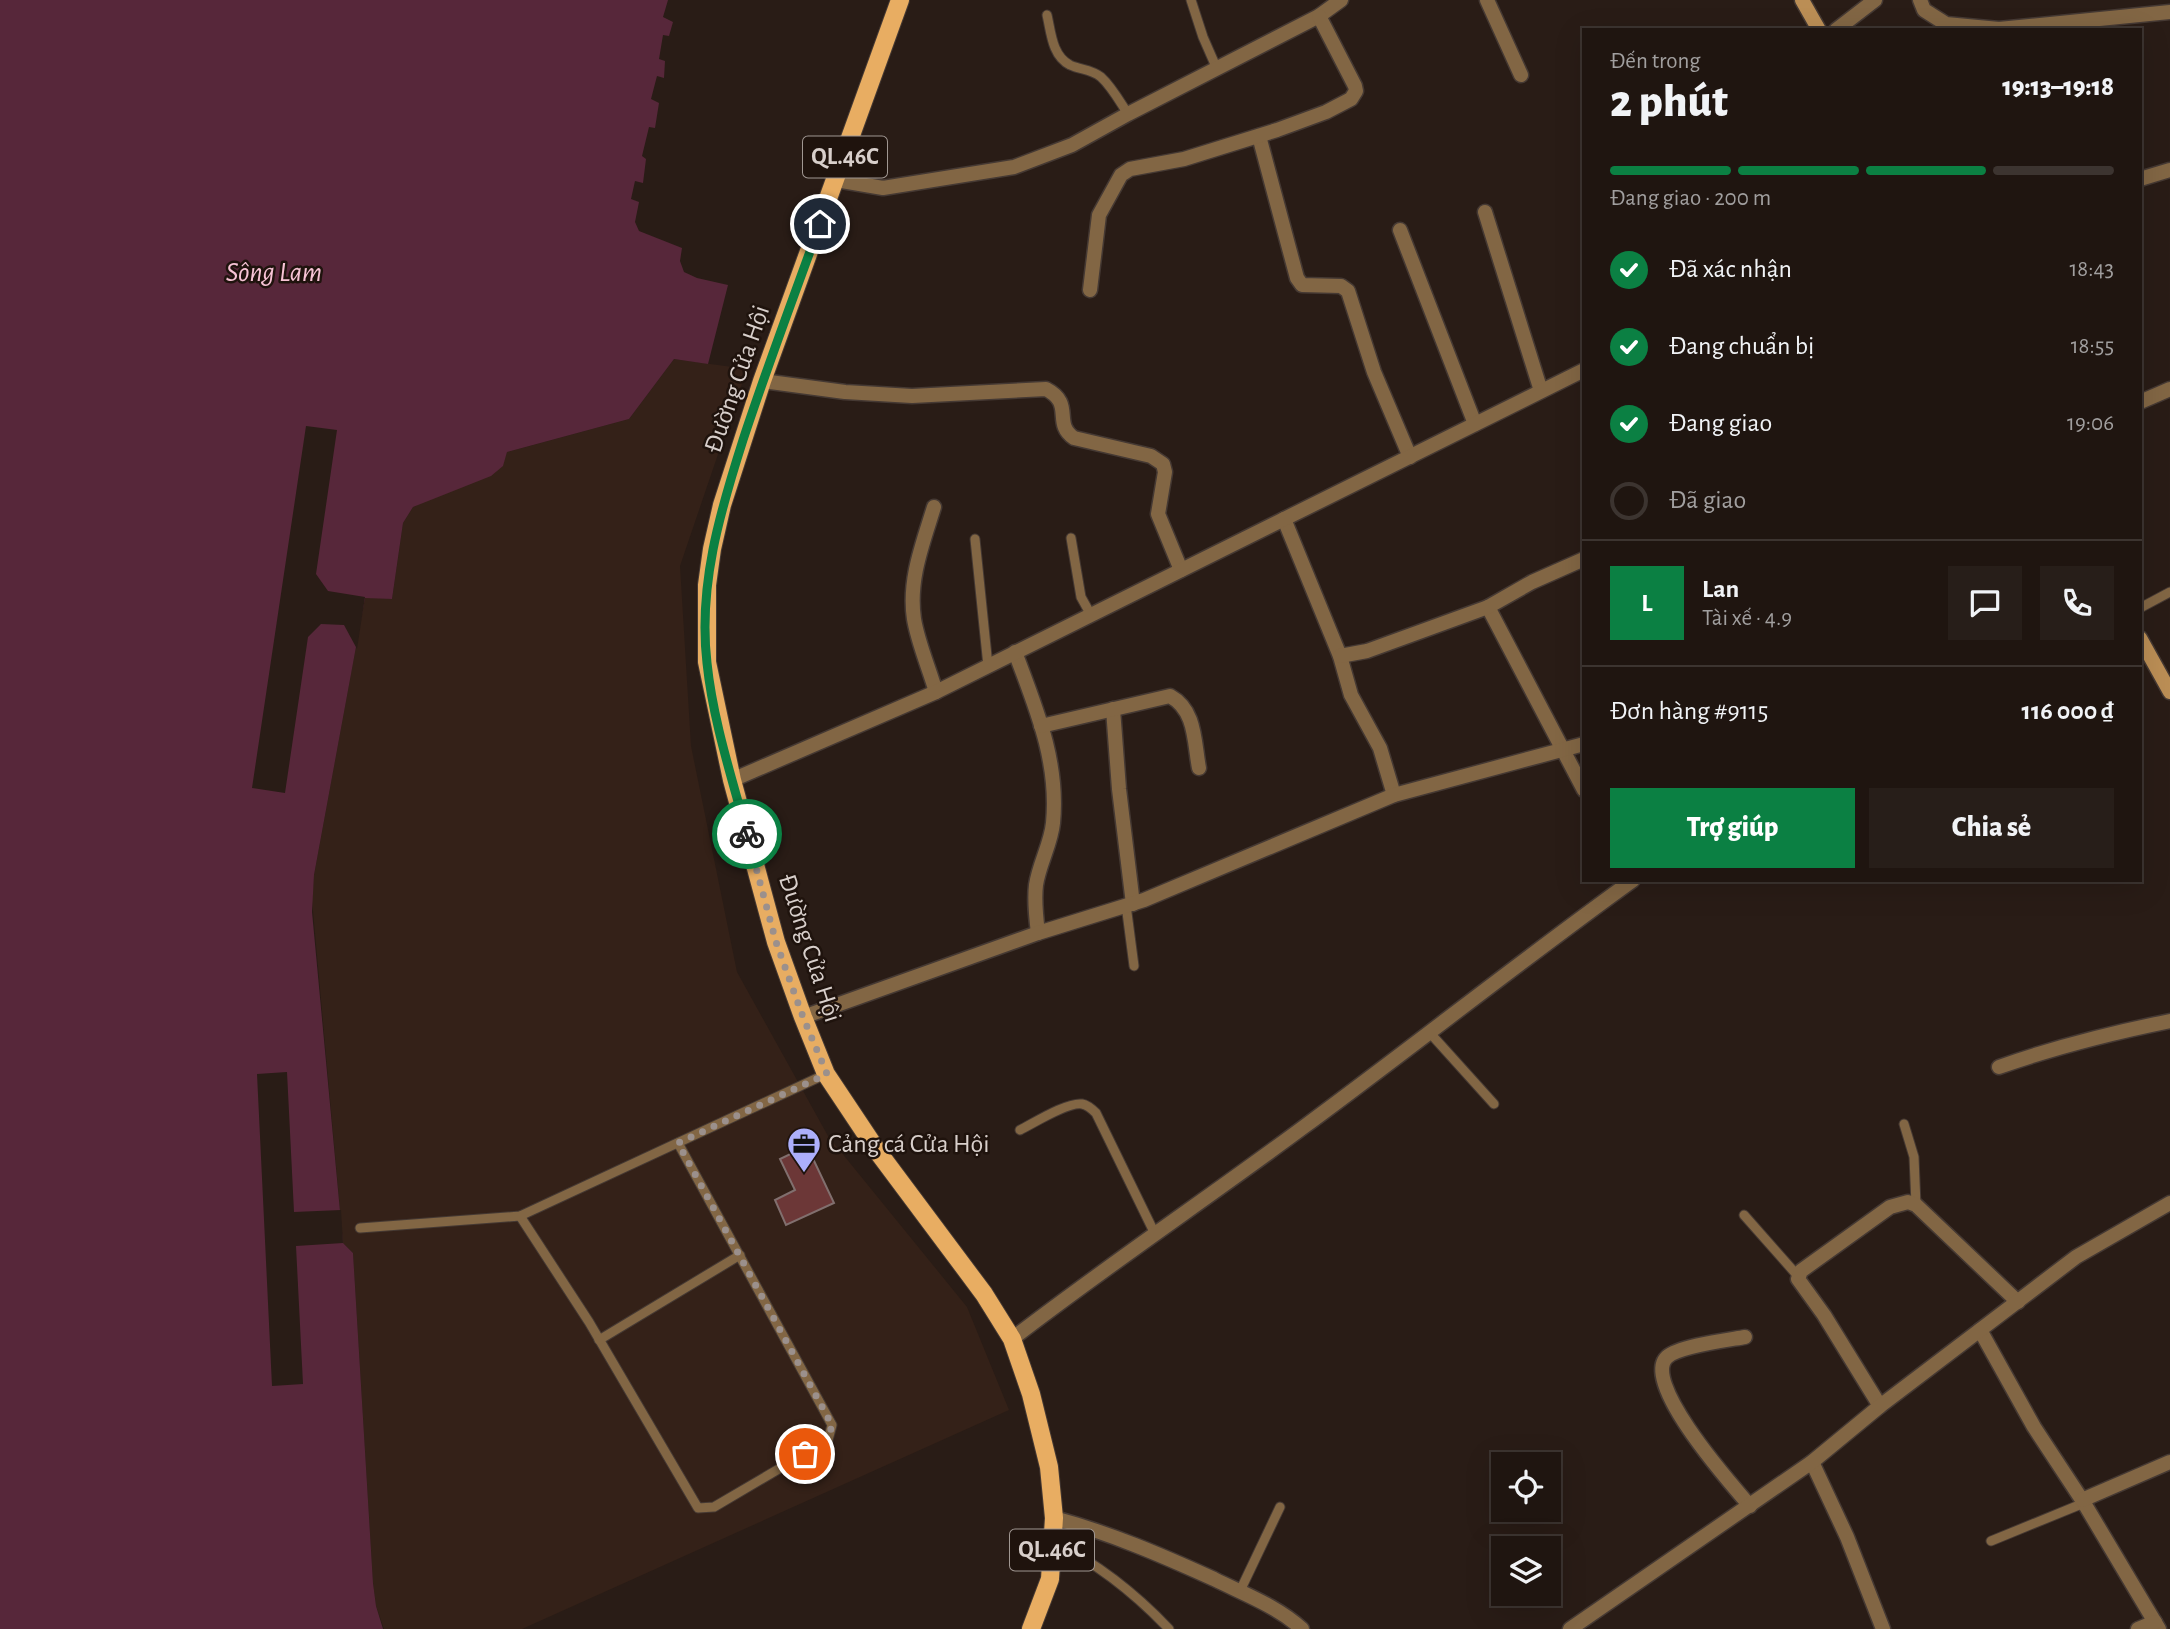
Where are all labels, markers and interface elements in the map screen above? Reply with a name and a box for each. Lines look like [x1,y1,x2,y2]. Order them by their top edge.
text: Đến trong [1610,50,1701,73]
text: 19:13–19:18 [2002,74,2114,100]
text: 2 phút [1610,79,1728,125]
road number: QL.46C [803,136,887,177]
text: Đang giao · 200 m [1610,187,1771,210]
pin [790,194,850,254]
icon: home [801,205,839,243]
icon: check [1610,251,1648,289]
text: Đã xác nhận [1669,256,1792,282]
text: 18:43 [2069,258,2114,281]
water label: Sông Lam [226,259,322,287]
street label: Đường Cửa Hội [700,302,774,456]
icon: check [1610,328,1648,366]
text: Đang chuẩn bị [1669,333,1814,359]
text: 18:55 [2071,335,2114,358]
icon: check [1610,405,1648,443]
text: Đang giao [1669,410,1772,436]
text: 19:06 [2067,412,2114,435]
text: Đã giao [1669,487,1746,513]
button: chat [1948,566,2022,640]
button: phone [2040,566,2114,640]
text: Lan [1702,576,1739,602]
text: L [1641,590,1653,616]
text: Tài xế · 4.9 [1702,607,1792,630]
text: Đơn hàng #9115 [1610,698,1768,724]
text: 116 000 ₫ [2022,698,2114,724]
button: Trợ giúp [1610,788,1855,868]
button: Chia sẻ [1869,788,2114,868]
courier [712,799,782,869]
icon: bike [728,815,766,853]
street label: Đường Cửa Hội [774,871,846,1025]
office icon: Cảng cá Cửa Hội [785,1125,823,1174]
place label: Cảng cá Cửa Hội [828,1131,989,1157]
pin [775,1424,835,1484]
icon: bag [786,1435,824,1473]
map controls [1491,1452,1561,1606]
button: locate [1491,1452,1561,1522]
road number: QL.46C [1010,1530,1094,1570]
button: layers [1491,1536,1561,1606]

